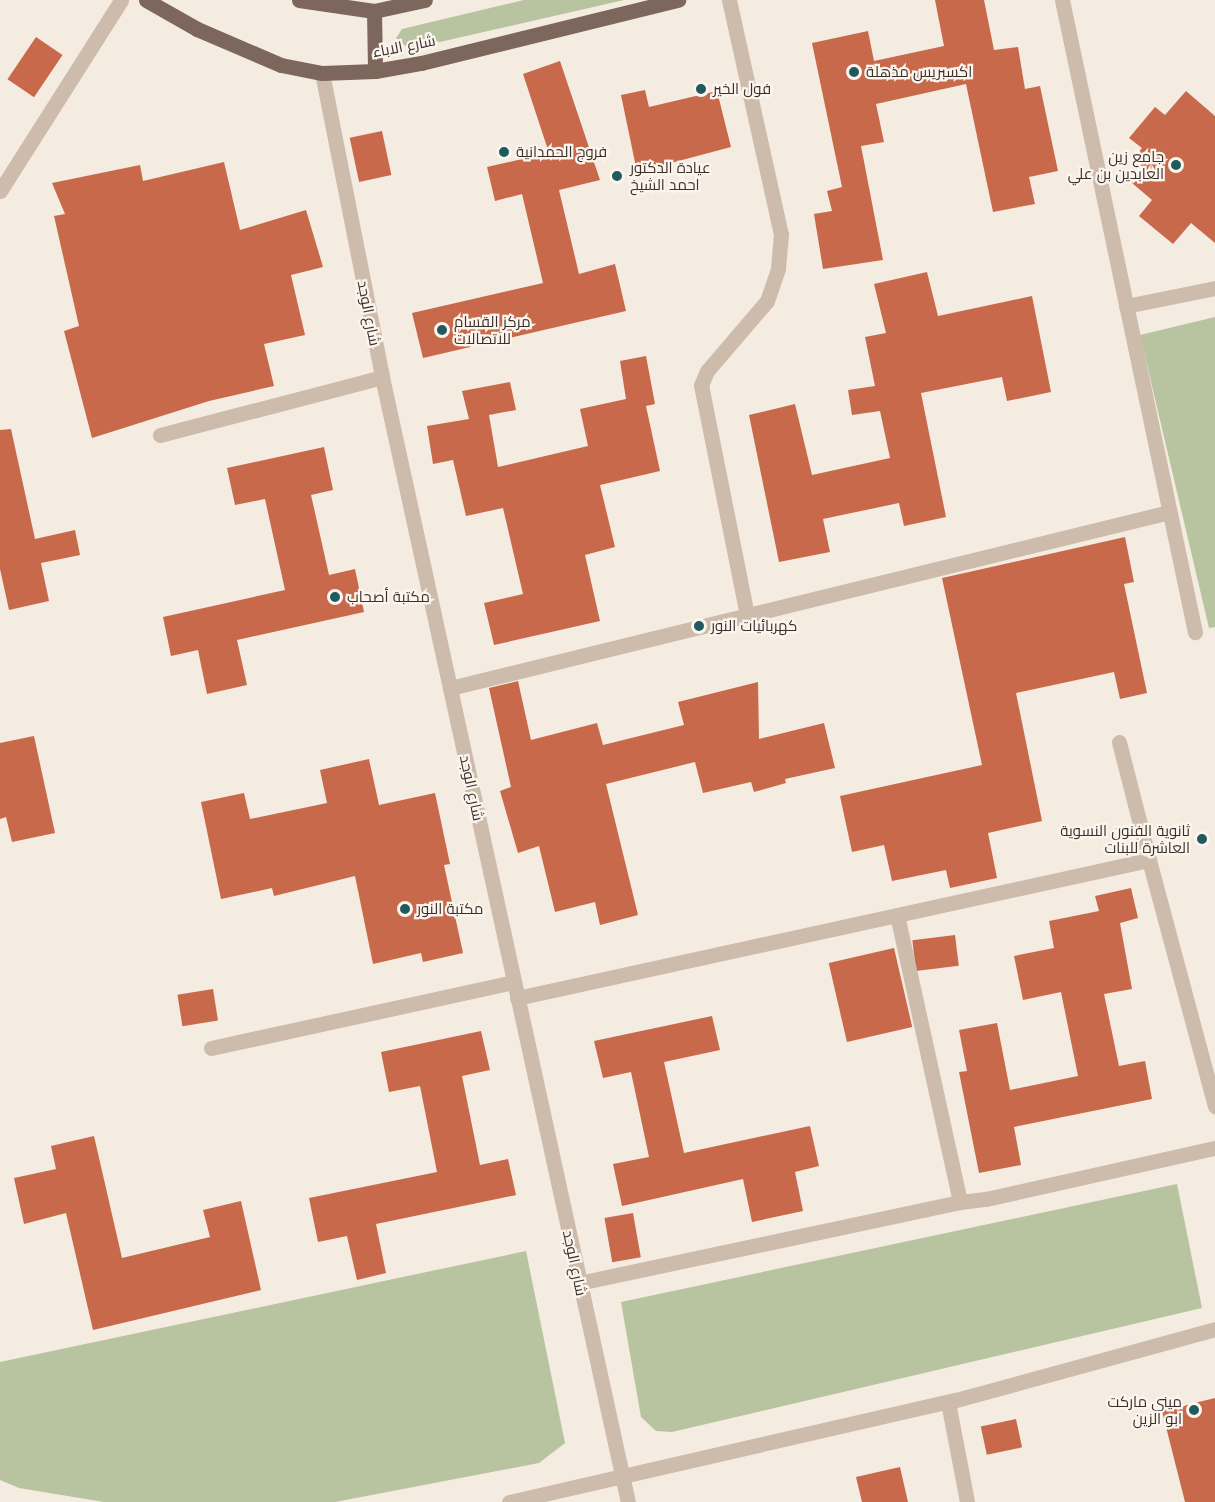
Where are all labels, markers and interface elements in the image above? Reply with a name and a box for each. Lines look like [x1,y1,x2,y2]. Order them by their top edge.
street label: شارع الاباء [371,31,437,61]
place label: اكسبريس مذهلة [866,63,972,81]
marker: اكسبريس مذهلة [847,65,861,79]
place label: فول الخير [713,80,771,98]
marker: فول الخير [694,82,708,96]
place label: فروج الحمدانية [516,143,607,161]
marker: فروج الحمدانية [497,145,511,159]
place label: جامع زين العابدين بن علي [1068,147,1164,182]
place label: عيادة الدكتور احمد الشيخ [630,158,711,193]
marker: جامع زين العابدين بن علي [1169,158,1183,172]
marker: عيادة الدكتور احمد الشيخ [608,167,626,185]
street label: شارع الوجد [354,279,384,347]
place label: مركز القسام للاتصالات [454,312,531,347]
marker: مركز القسام للاتصالات [435,323,449,337]
place label: مكتبة أصحاب [347,588,430,606]
marker: مكتبة أصحاب [328,590,342,604]
place label: كهربائيات النور [711,617,797,635]
marker: كهربائيات النور [692,619,706,633]
street label: شارع الوجد [456,754,488,822]
place label: ثانوية الفنون النسوية العاشرة للبنات [1060,821,1190,856]
marker: ثانوية الفنون النسوية العاشرة للبنات [1195,832,1209,846]
place label: مكتبة النور [417,900,483,918]
marker: مكتبة النور [398,902,412,916]
street label: شارع الوجد [559,1229,591,1297]
place label: ميني ماركت ابو الزين [1107,1392,1182,1427]
marker: ميني ماركت ابو الزين [1187,1403,1201,1417]

